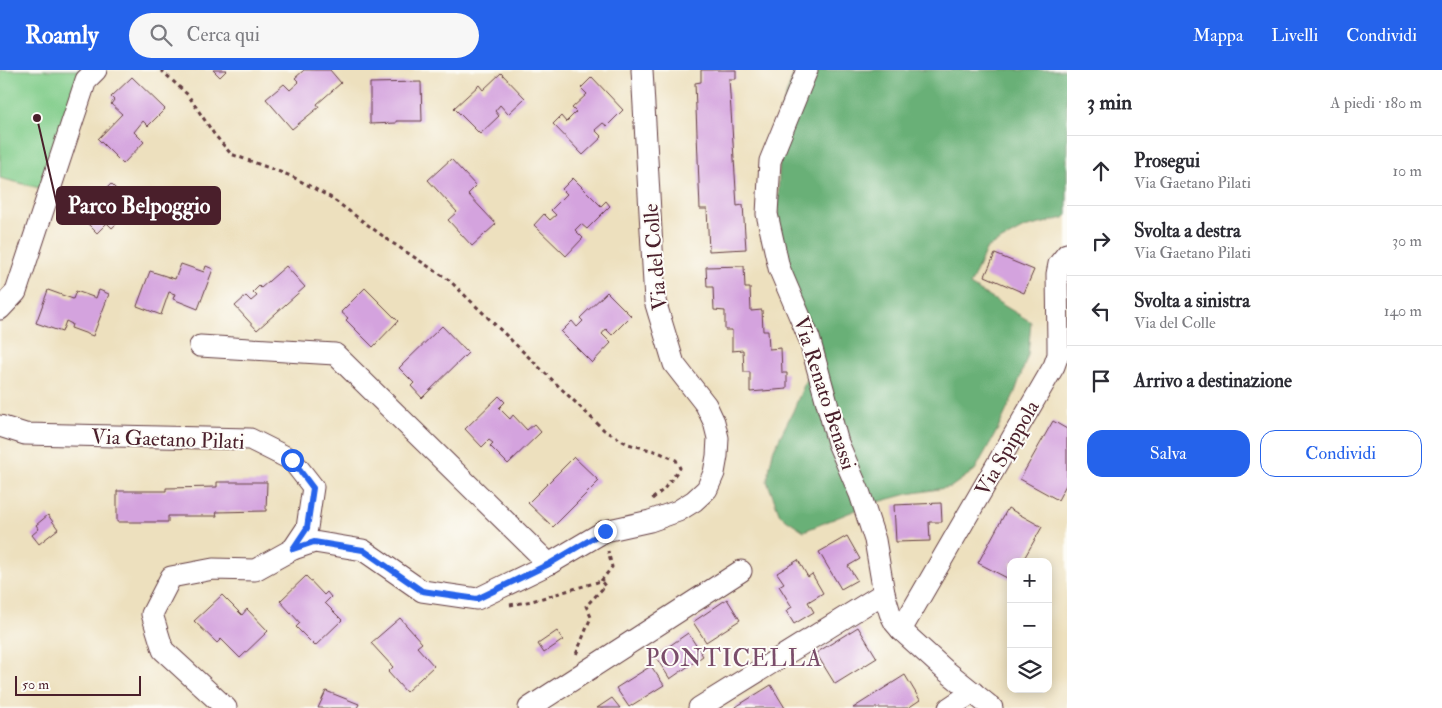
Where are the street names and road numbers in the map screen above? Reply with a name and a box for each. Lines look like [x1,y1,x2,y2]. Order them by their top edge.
street label: Via del Colle [637,202,674,312]
street label: Via Renato Benassi [787,313,862,474]
street label: Via Spippola [969,395,1046,501]
street label: Via Gaetano Pilati [91,423,246,456]

